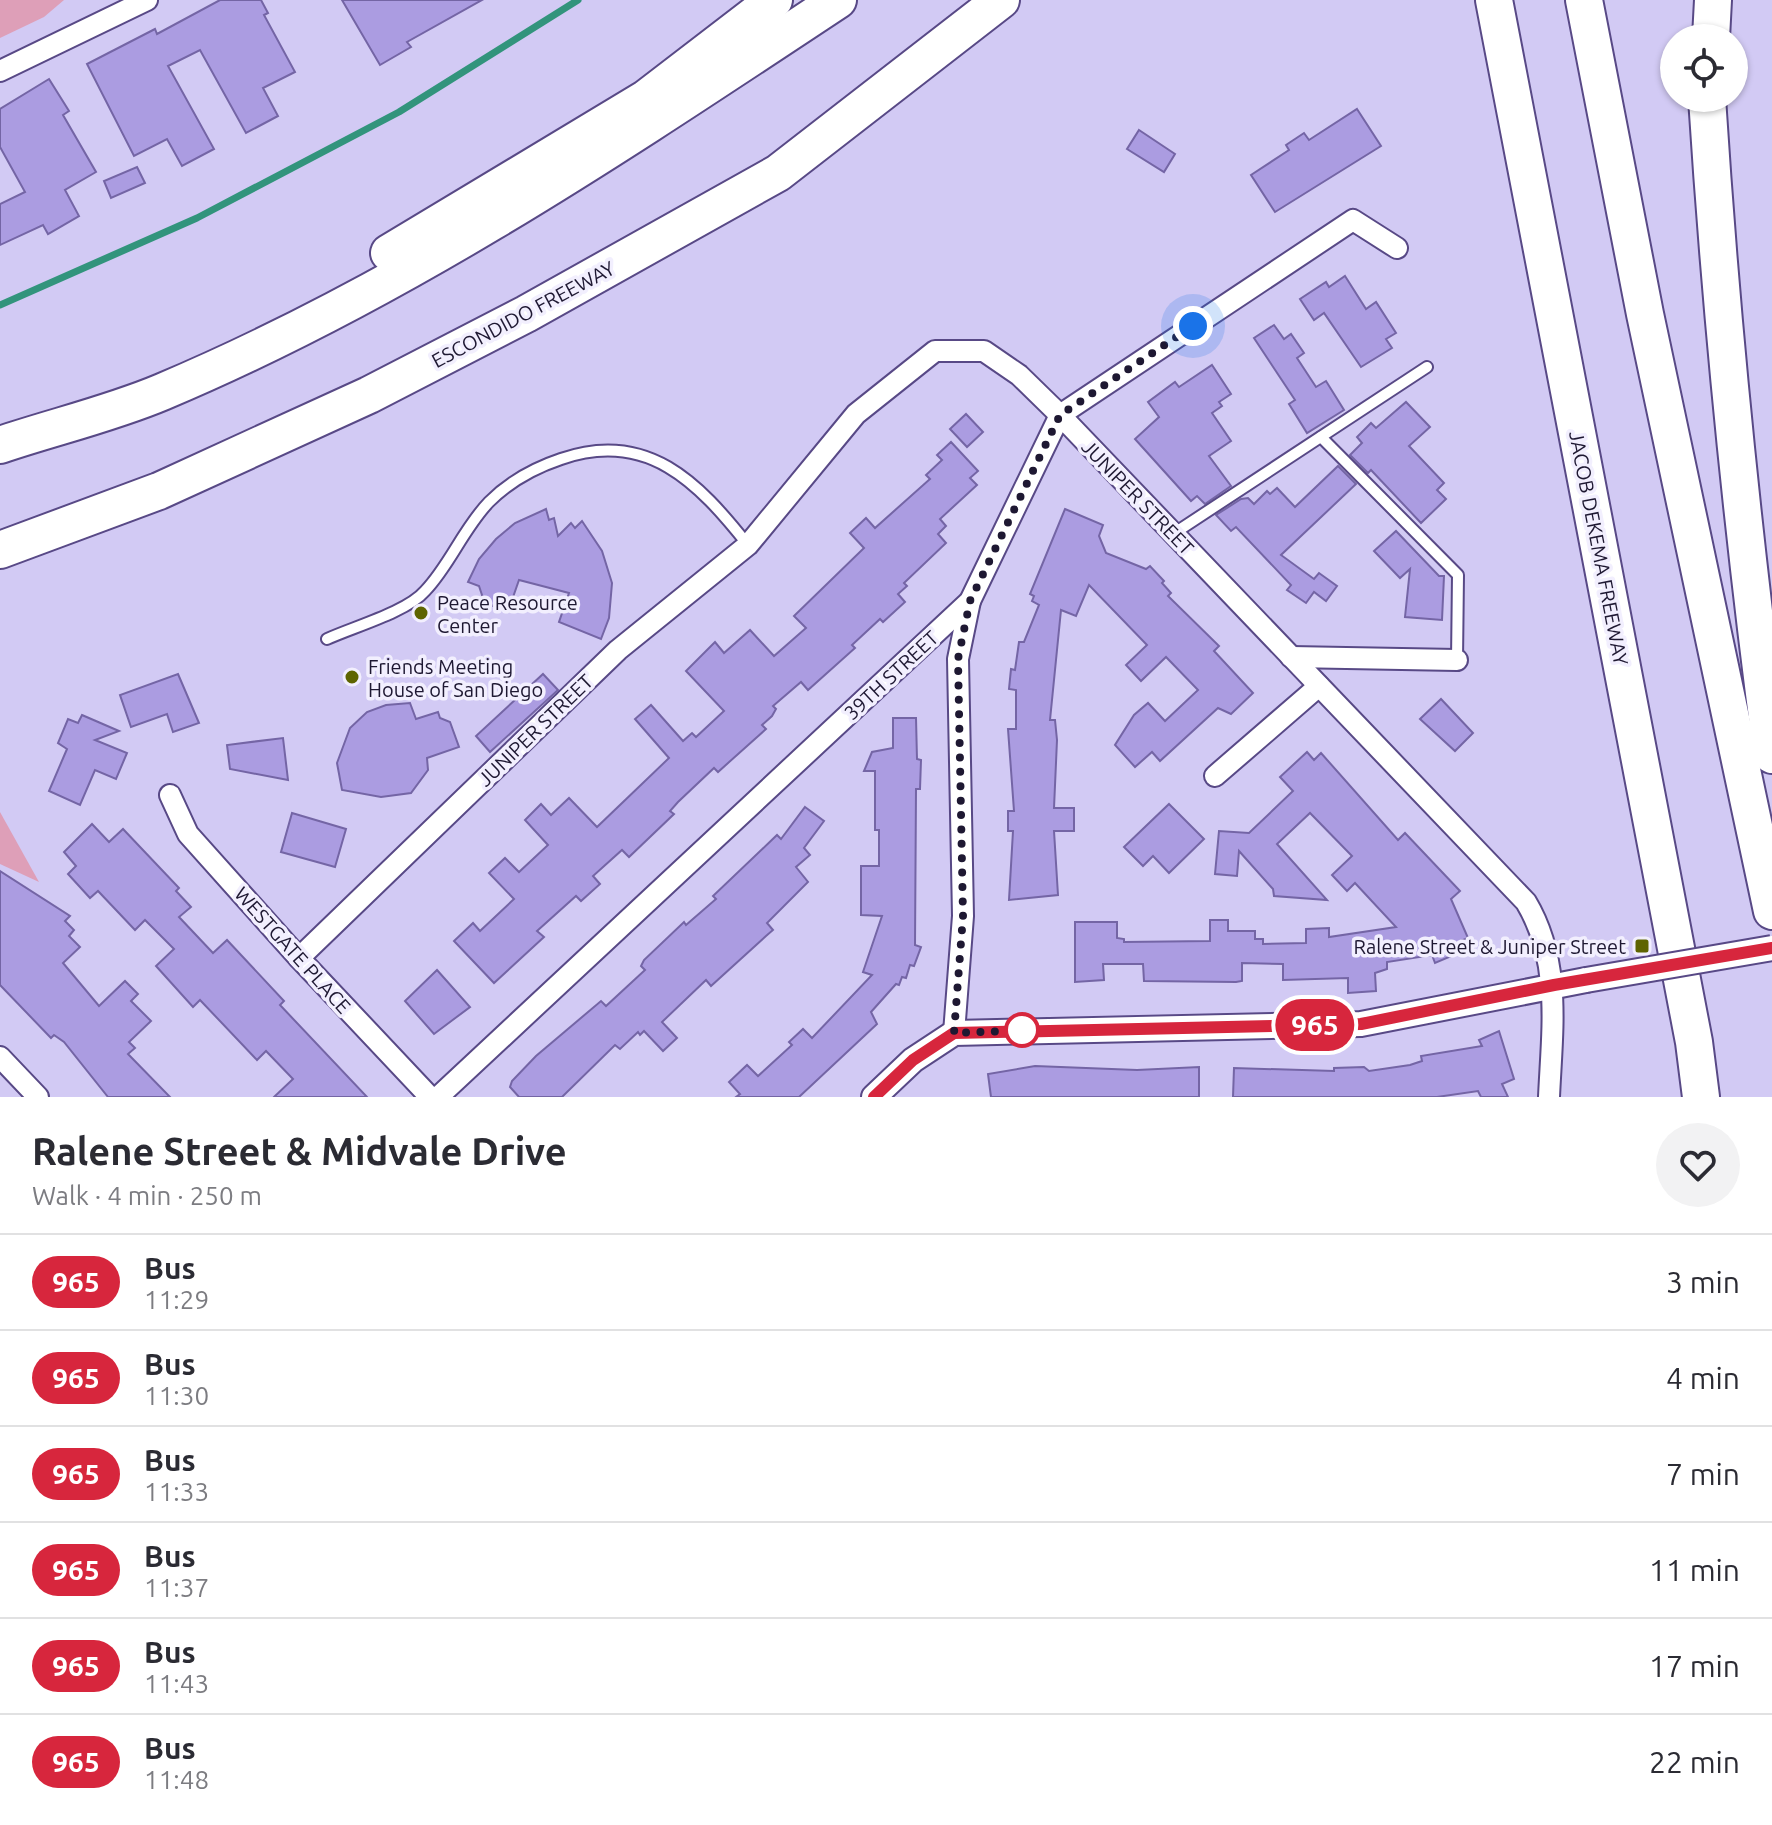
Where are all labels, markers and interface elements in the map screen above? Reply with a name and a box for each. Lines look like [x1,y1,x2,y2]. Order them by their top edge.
map controls [1660,24,1748,112]
button: locate [1660,24,1748,112]
street label: ESCONDIDO FREEWAY [428,256,619,372]
your location [1173,306,1213,346]
street label: JACOB DEKEMA FREEWAY [1565,429,1633,667]
street label: JUNIPER STREET [1077,435,1199,559]
place label: Peace Resource Center [437,591,578,637]
marker: Peace Resource Center [412,604,430,622]
street label: 39TH STREET [839,626,943,724]
place label: Friends Meeting House of San Diego [368,655,543,701]
marker: Friends Meeting House of San Diego [343,668,361,686]
street label: JUNIPER STREET [473,669,597,791]
street label: WESTGATE PLACE [230,882,356,1018]
place label: Ralene Street & Juniper Street [1354,935,1626,958]
marker: Ralene Street & Juniper Street [1633,937,1651,955]
line badge: 965 [1269,999,1361,1051]
text: 965 [1291,1009,1339,1040]
unlabelled marker [1005,1013,1039,1047]
button: heart [1656,1123,1740,1207]
text: Ralene Street & Midvale Drive [32,1130,567,1172]
text: Walk · 4 min · 250 m [32,1181,262,1210]
text: Bus [144,1251,196,1285]
text: 3 min [1666,1265,1740,1299]
text: 965 [52,1266,100,1297]
text: 11:29 [144,1285,209,1314]
text: Bus [144,1347,196,1381]
text: 4 min [1666,1361,1740,1395]
text: 965 [52,1362,100,1393]
text: 11:30 [144,1381,209,1410]
text: Bus [144,1443,196,1477]
text: 7 min [1666,1457,1740,1491]
text: 965 [52,1458,100,1489]
text: 11:33 [144,1477,209,1506]
text: Bus [144,1539,196,1573]
text: 11 min [1649,1553,1740,1587]
text: 965 [52,1554,100,1585]
text: 11:37 [144,1573,209,1602]
text: Bus [144,1635,196,1669]
text: 17 min [1649,1649,1740,1683]
text: 965 [52,1650,100,1681]
text: 11:43 [144,1669,209,1698]
text: Bus [144,1731,196,1765]
text: 22 min [1649,1745,1740,1779]
text: 965 [52,1746,100,1777]
text: 11:48 [144,1765,209,1794]

